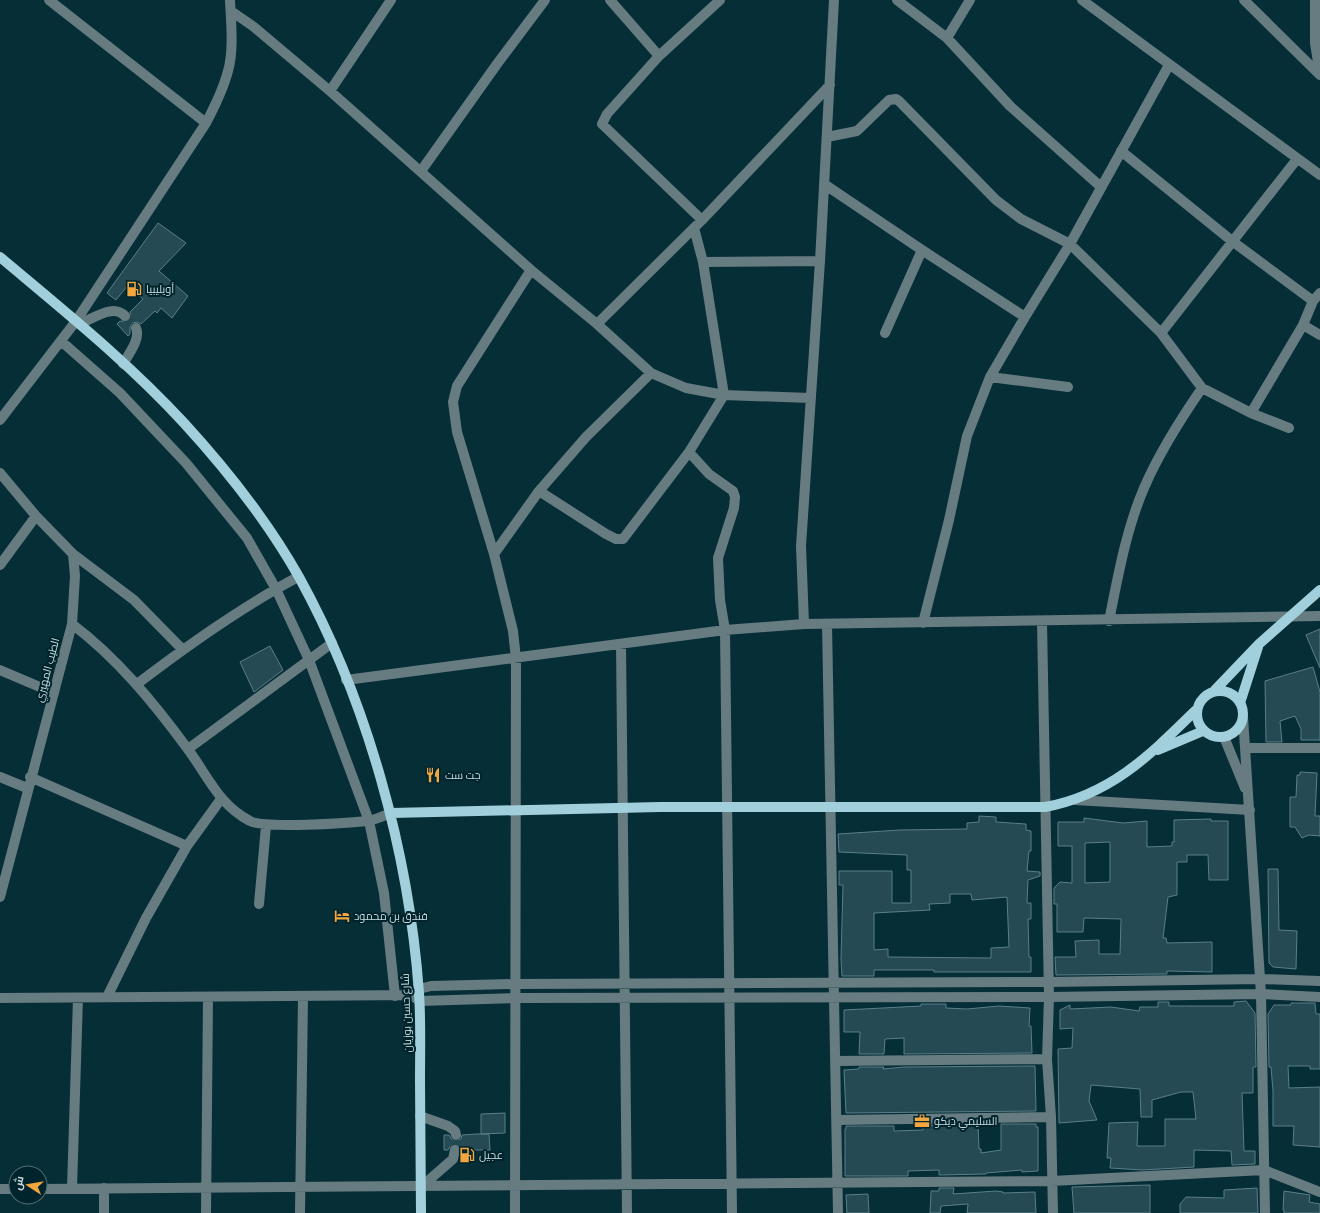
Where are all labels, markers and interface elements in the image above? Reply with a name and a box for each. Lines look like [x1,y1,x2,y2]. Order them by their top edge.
fuel station icon: أويليبيا [125,280,143,298]
place label: أويليبيا [146,282,174,296]
street label: الطيب المهيري [32,636,64,704]
restaurant icon: جت ست [424,766,442,784]
place label: جت ست [445,768,481,781]
hotel icon: فندق بن محمود [333,907,351,925]
place label: فندق بن محمود [354,909,428,923]
street label: شارع حسين بوزيان [398,973,415,1053]
office icon: السليمي ديكو [913,1112,931,1130]
place label: السليمي ديكو [934,1114,998,1130]
fuel station icon: عجيل [458,1146,476,1164]
place label: عجيل [479,1148,503,1162]
north arrow [8,1165,48,1205]
text: ش [10,1175,27,1191]

